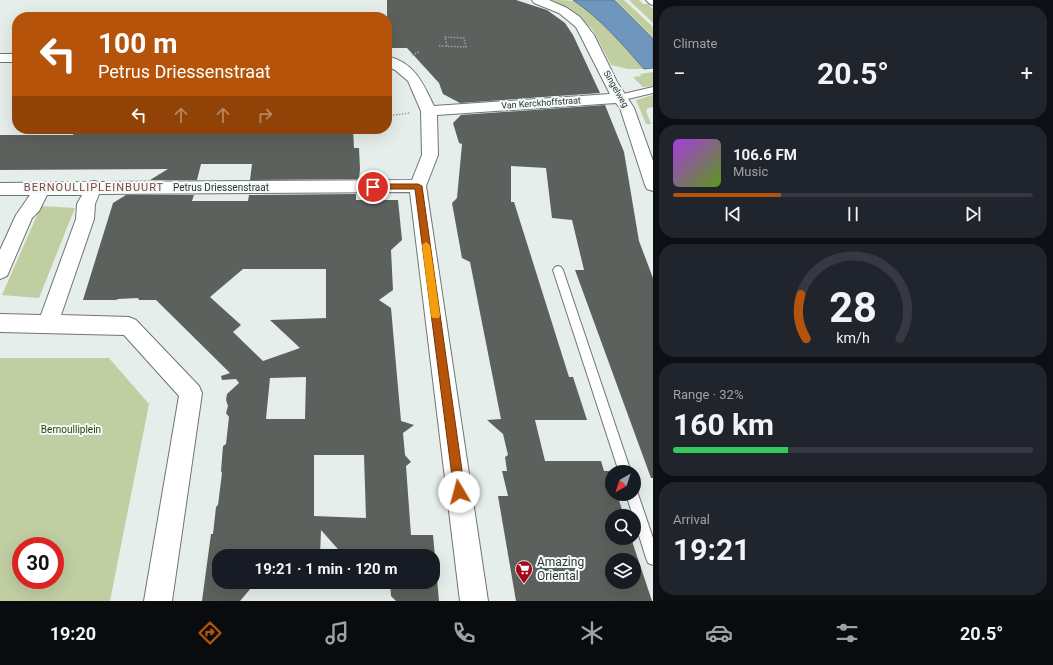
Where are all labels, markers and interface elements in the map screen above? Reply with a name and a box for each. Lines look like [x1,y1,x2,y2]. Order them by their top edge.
text: 100 m [98,27,177,60]
icon: left [32,28,84,80]
text: Climate [673,36,717,51]
text: 20.5° [817,56,889,91]
text: Petrus Driessenstraat [98,61,271,82]
text: − [673,61,686,86]
text: + [1021,61,1033,86]
street label: Singelweg [601,69,631,109]
street label: Van Kerckhoffstraat [501,95,581,111]
icon: left [128,104,150,126]
icon: ahead [170,104,192,126]
icon: ahead [212,104,234,126]
icon: right [254,104,276,126]
text: 106.6 FM [733,146,797,164]
text: Music [733,164,768,179]
pin [356,170,390,204]
icon: arrive [362,176,384,198]
district label: BERNOULLIPLEINBUURT [24,181,164,194]
street label: Petrus Driessenstraat [173,182,269,193]
icon: previous [722,203,744,225]
icon: pause [842,203,864,225]
icon: next [962,203,984,225]
text: 28 [829,282,877,331]
text: km/h [836,329,870,345]
text: Range · 32% [673,387,743,402]
text: 160 km [673,407,774,442]
park label: Bernoulliplein [41,424,101,435]
north arrow [605,465,641,501]
map controls [605,465,641,589]
position arrow [438,471,480,513]
button: search [605,509,641,545]
text: Arrival [673,512,710,527]
text: 19:21 [673,532,750,567]
speed limit sign: 30 [12,537,64,589]
button: layers [605,553,641,589]
place label: Amazing Oriental [537,555,584,583]
supermarket icon: Amazing Oriental [514,559,534,584]
text: 19:21 · 1 min · 120 m [255,560,397,578]
icon: directions [196,619,224,647]
icon: music [323,619,351,647]
icon: phone [450,619,478,647]
icon: climate [578,619,606,647]
icon: car [705,619,733,647]
icon: filters [833,619,861,647]
text: 19:20 [50,623,96,644]
text: 20.5° [960,623,1003,644]

